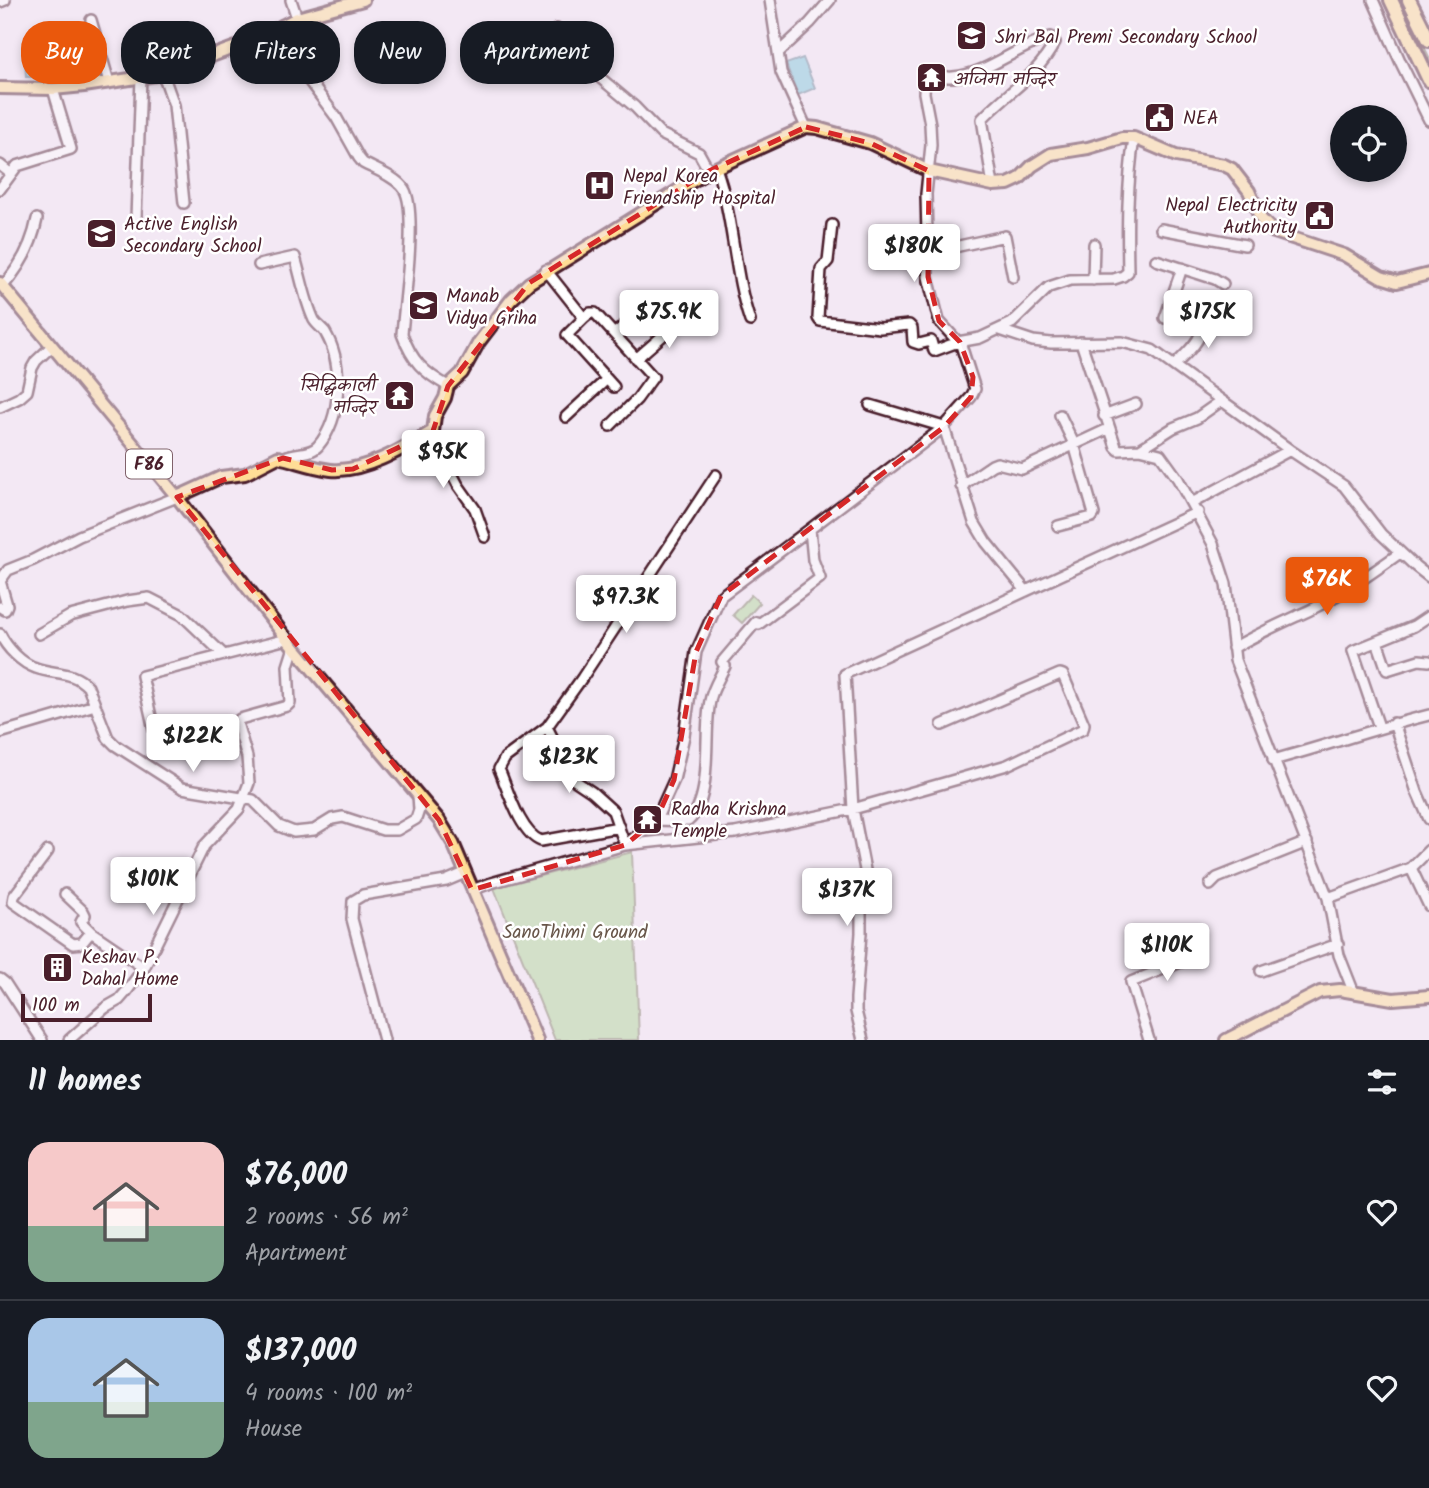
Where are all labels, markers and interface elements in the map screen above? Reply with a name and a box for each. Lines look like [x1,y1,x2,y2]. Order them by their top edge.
school or university icon: Shri Bal Premi Secondary School [955,19,989,53]
chip: Buy [21,21,107,84]
chip: Rent [121,21,216,84]
chip: Filters [230,21,340,84]
chip: New [354,21,446,84]
chip: Apartment [460,21,614,84]
place label: Shri Bal Premi Secondary School [995,23,1257,53]
temple icon: अजिमा मन्दिर [914,61,948,95]
place label: अजिमा मन्दिर [954,65,1059,95]
public building icon: NEA [1143,100,1177,134]
place label: NEA [1183,104,1219,134]
map controls [1330,105,1407,182]
button: locate [1330,105,1407,182]
place label: Nepal Korea Friendship Hospital [623,162,776,214]
hospital icon: Nepal Korea Friendship Hospital [583,169,617,203]
place label: Nepal Electricity Authority [1165,191,1298,243]
public building icon: Nepal Electricity Authority [1303,198,1337,232]
place label: Active English Secondary School [124,210,262,262]
school or university icon: Active English Secondary School [84,217,118,251]
pin: $180K [865,224,963,284]
text: $180K [884,229,944,265]
place label: Manab Vidya Griha [446,282,537,334]
school or university icon: Manab Vidya Griha [406,289,440,323]
pin: $75.9K [612,290,726,350]
pin: $175K [1159,290,1257,350]
text: $75.9K [635,295,703,331]
text: $175K [1180,295,1236,331]
place label: सिद्धिकाली मन्दिर [300,371,380,423]
temple icon: सिद्धिकाली मन्दिर [382,378,416,412]
pin: $95K [402,430,484,490]
text: $95K [418,435,468,471]
road number: F86 [126,450,172,478]
pin: $76K [1286,558,1368,617]
text: $76K [1302,562,1352,598]
pin: $97.3K [569,576,683,635]
text: $97.3K [592,580,660,616]
pin: $122K [144,714,242,774]
text: $122K [162,719,224,755]
pin: $123K [520,736,618,795]
text: $123K [539,740,599,776]
place label: Radha Krishna Temple [671,795,787,847]
temple icon: Radha Krishna Temple [631,802,665,836]
pin: $101K [104,858,202,917]
text: $101K [126,862,180,898]
pin: $137K [798,869,896,928]
text: $137K [818,873,876,909]
park label: SanoThimi Ground [502,918,648,948]
pin: $110K [1118,923,1216,983]
text: $110K [1140,928,1194,964]
place label: Keshav P. Dahal Home [81,943,179,995]
building icon: Keshav P. Dahal Home [41,950,75,984]
scale bar [21,991,152,1023]
text: 100 m [32,991,80,1021]
text: 11 homes [28,1058,141,1106]
icon: filters [1363,1063,1401,1101]
text: $76,000 [245,1152,347,1200]
icon: home [84,1170,168,1254]
icon: heart [1363,1193,1401,1231]
text: 2 rooms · 56 m² [245,1200,408,1236]
text: Apartment [245,1236,347,1272]
text: $137,000 [245,1328,356,1376]
icon: home [84,1346,168,1430]
icon: heart [1363,1369,1401,1407]
text: 4 rooms · 100 m² [245,1376,412,1412]
text: House [245,1412,302,1448]

